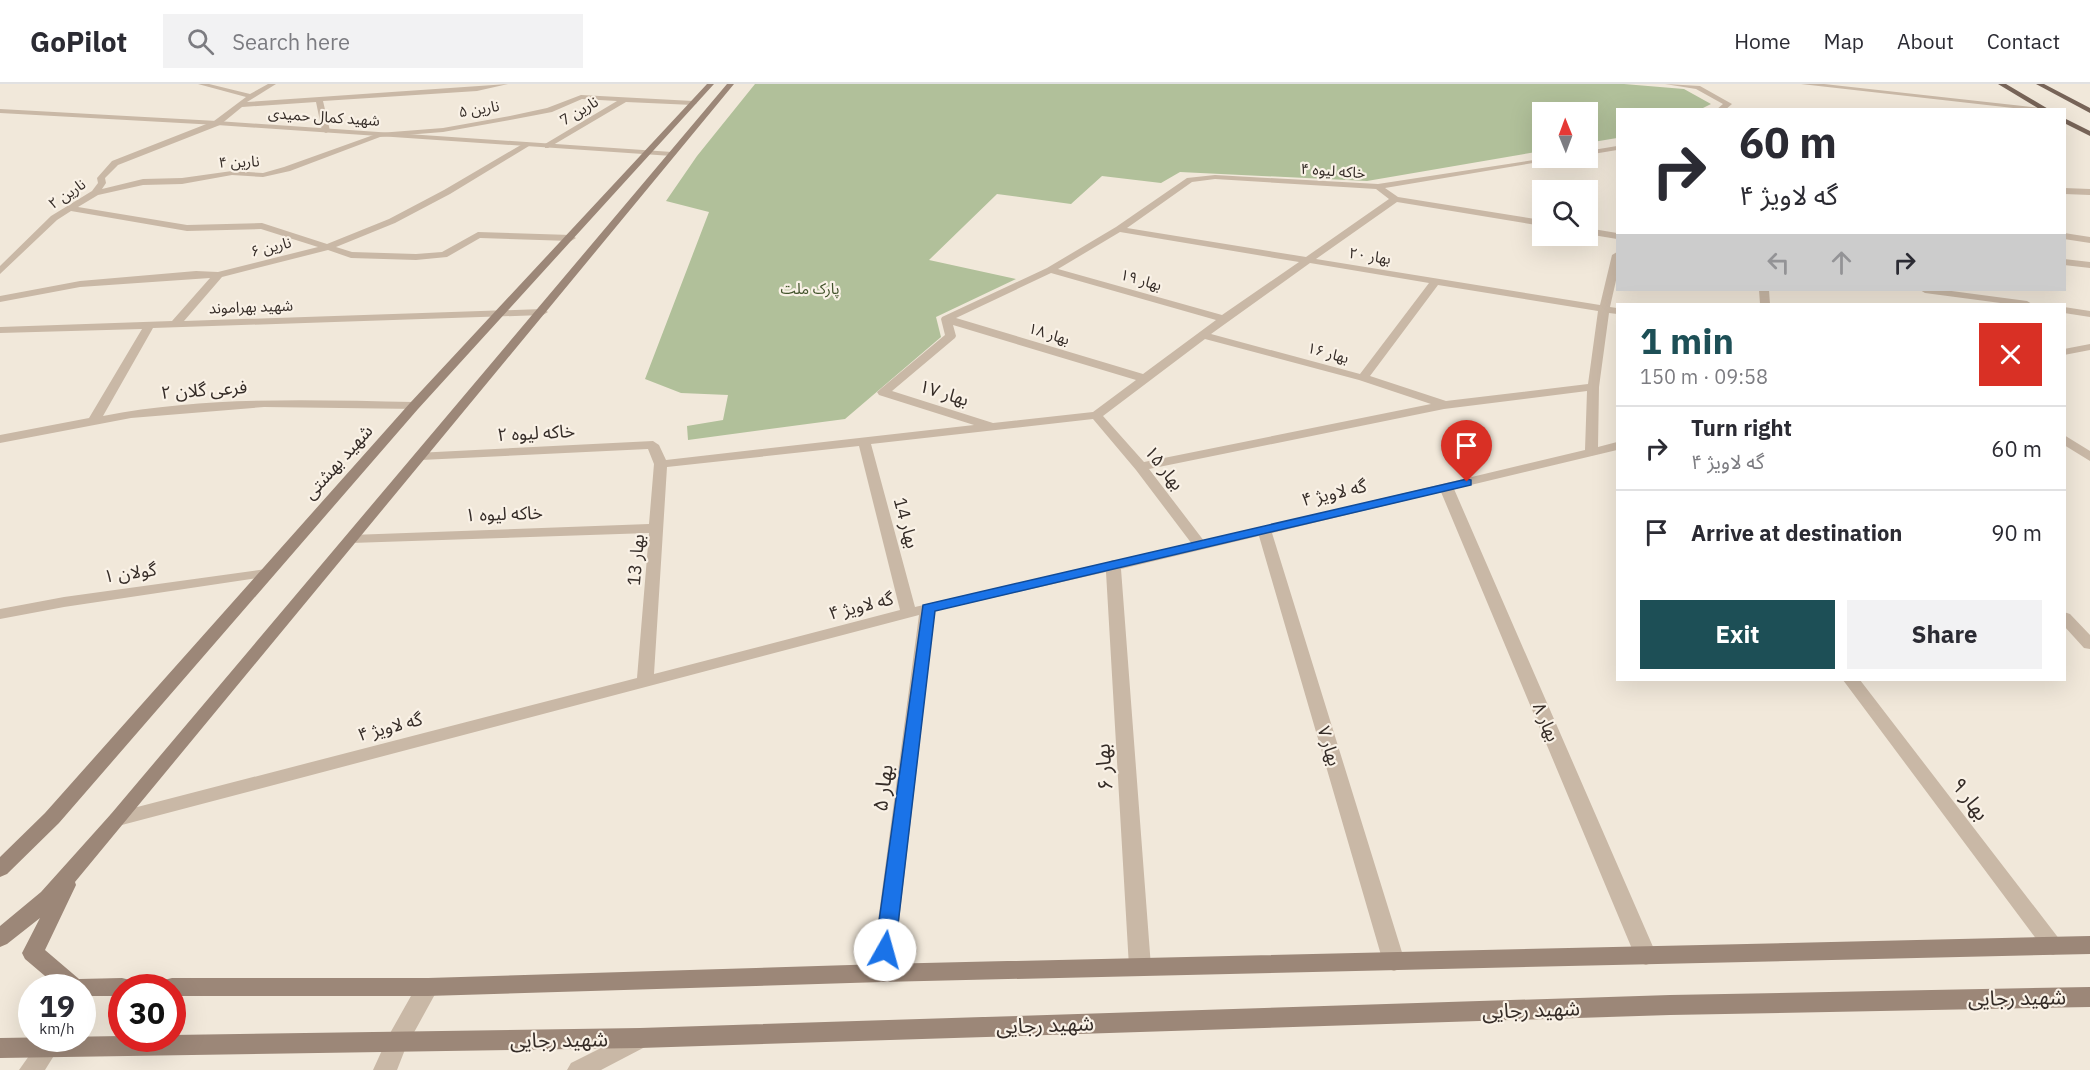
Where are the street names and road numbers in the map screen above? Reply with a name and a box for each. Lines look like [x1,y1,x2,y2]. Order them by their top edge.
street label: نارین 7 [556,92,601,129]
street label: نارین ۵ [457,96,501,121]
street label: شهید کمال حمیدی [267,103,381,130]
street label: نارین ۴ [218,151,260,172]
street label: خاکه لیوه ۴ [1300,159,1366,182]
street label: نارین ۲ [44,174,89,213]
street label: نارین ۶ [249,232,293,261]
street label: بهار ۲۰ [1348,243,1392,268]
street label: بهار ۱۹ [1118,265,1164,294]
street label: شهید بهراموند [209,296,294,317]
street label: بهار ۱۸ [1026,318,1072,349]
street label: بهار ۱۶ [1305,338,1351,367]
street label: بهار ۱۷ [917,374,972,411]
street label: فرعی گلان ۲ [160,375,248,404]
street label: شهید بهشتی [298,419,377,504]
street label: خاکه لیوه ۲ [496,419,576,446]
street label: بهار ۱۵ [1140,441,1189,495]
street label: گه لاویژ ۴ [1299,474,1369,511]
street label: بهار 14 [889,495,924,551]
street label: خاکه لیوه ۱ [465,501,543,526]
street label: بهار 13 [622,533,649,587]
street label: گولان ۱ [102,557,158,588]
street label: گه لاویژ ۴ [826,586,896,625]
street label: بهار ۸ [1528,699,1565,745]
street label: گه لاویژ ۴ [355,707,425,746]
street label: بهار ۷ [1313,723,1346,769]
street label: بهار ۶ [1087,743,1119,792]
street label: بهار ۵ [865,763,899,813]
street label: بهار ۹ [1945,771,1996,826]
street label: شهید رجایی [1968,982,2066,1012]
street label: شهید رجایی [1481,993,1581,1025]
street label: شهید رجایی [995,1008,1095,1040]
street label: شهید رجایی [510,1024,608,1054]

